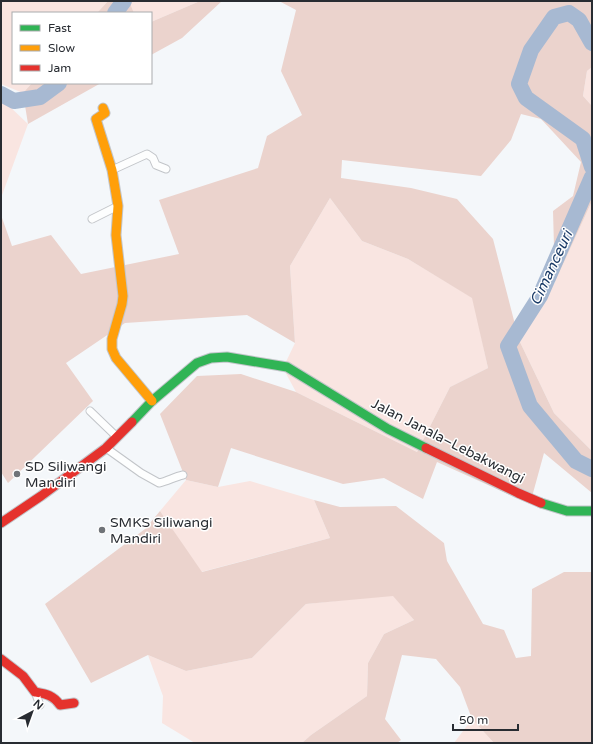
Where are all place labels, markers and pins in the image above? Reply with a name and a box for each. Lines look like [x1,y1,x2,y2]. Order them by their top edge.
place label: SD Siliwangi Mandiri [25,458,106,491]
marker: SD Siliwangi Mandiri [12,469,22,479]
place label: SMKS Siliwangi Mandiri [110,514,212,547]
marker: SMKS Siliwangi Mandiri [97,525,107,535]

